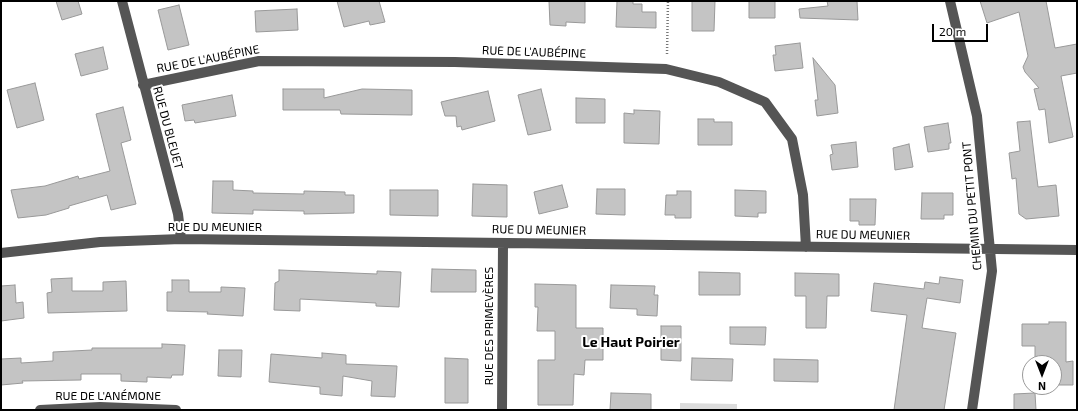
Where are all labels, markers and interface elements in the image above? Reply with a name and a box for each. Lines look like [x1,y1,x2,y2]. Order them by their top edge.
scale bar [934,16,990,42]
text: 20 m [939,24,966,38]
street label: RUE DE L'AUBÉPINE [155,42,261,76]
street label: RUE DE L'AUBÉPINE [482,43,586,61]
street label: RUE DU BLEUET [150,85,186,171]
street label: CHEMIN DU PETIT PONT [959,141,985,271]
street label: RUE DU MEUNIER [168,220,262,234]
street label: RUE DU MEUNIER [492,222,586,238]
street label: RUE DU MEUNIER [816,227,910,243]
street label: RUE DES PRIMEVÈRES [482,267,496,385]
district label: Le Haut Poirier [582,334,680,350]
north arrow [1022,355,1062,395]
text: N [1038,380,1046,393]
street label: RUE DE L'ANÉMONE [55,389,161,403]

